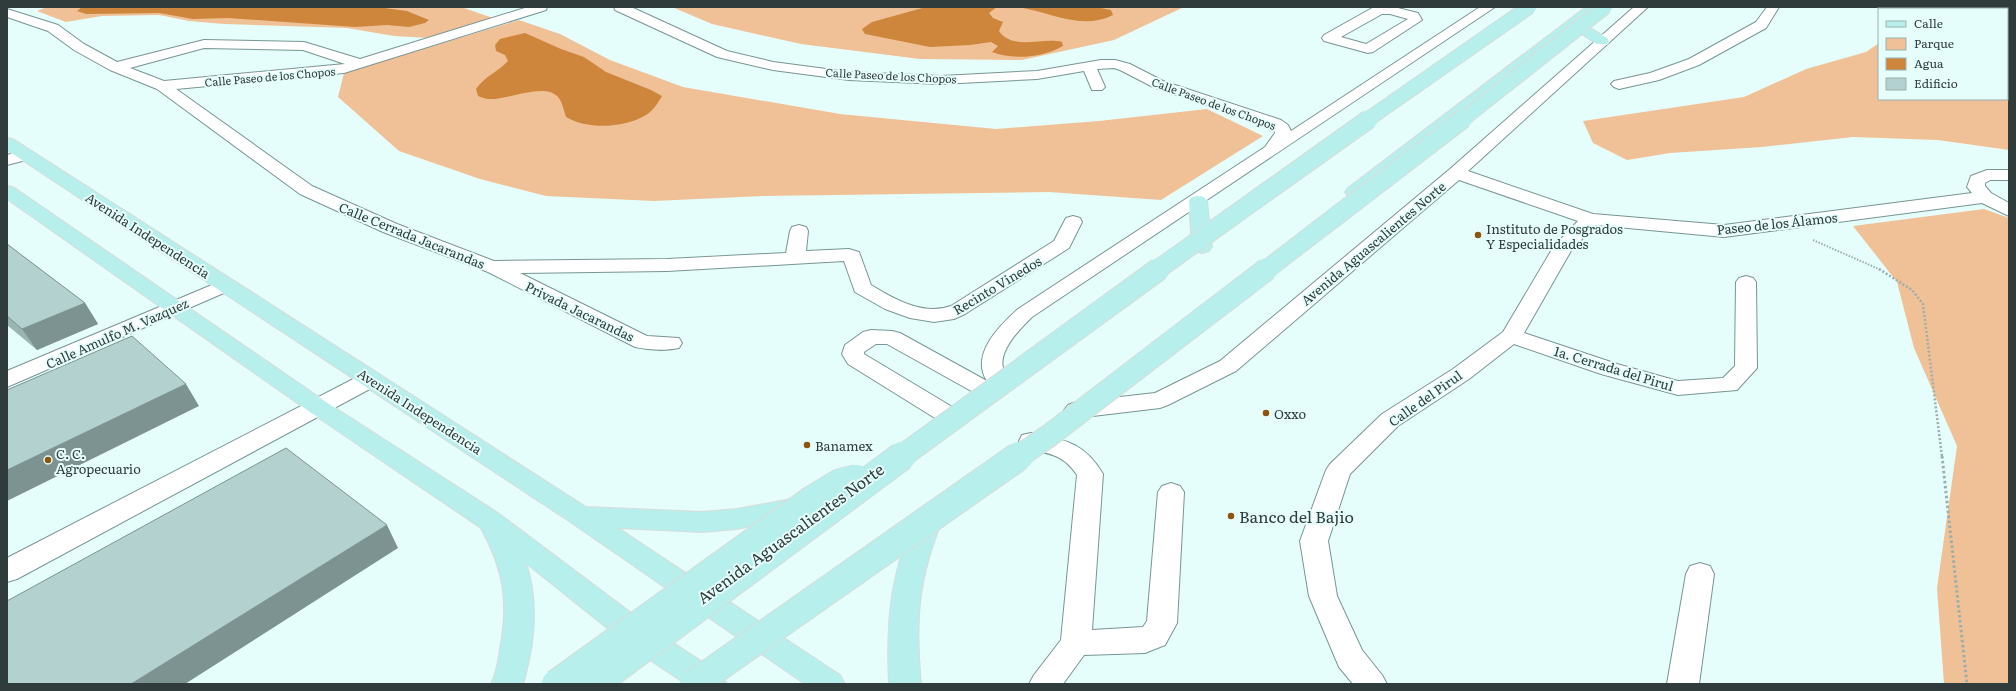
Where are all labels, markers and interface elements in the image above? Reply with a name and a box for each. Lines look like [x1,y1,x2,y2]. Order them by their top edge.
legend [1878,8,2008,100]
text: Calle [1914,14,1943,32]
text: Parque [1914,34,1954,52]
text: Agua [1914,54,1944,72]
street label: Calle Paseo de los Chopos [204,62,336,90]
street label: Calle Paseo de los Chopos [825,64,957,86]
street label: Calle Paseo de los Chopos [1150,73,1278,133]
text: Edificio [1914,74,1958,92]
street label: Avenida Aguascalientes Norte [1297,177,1450,309]
street label: Avenida Independencia [82,188,214,282]
street label: Calle Cerrada Jacarandas [336,197,488,273]
street label: Paseo de los Álamos [1716,207,1839,239]
place label: Instituto de Posgrados Y Especialidades [1486,219,1623,253]
marker: Instituto de Posgrados Y Especialidades [1473,230,1483,240]
street label: Recinto Vinedos [949,251,1045,319]
street label: Privada Jacarandas [522,276,638,346]
street label: Calle Amulfo M. Vazquez [43,293,191,373]
street label: 1a. Cerrada del Pirul [1552,341,1677,395]
street label: Avenida Independencia [354,364,486,458]
street label: Calle del Pirul [1384,365,1466,430]
place label: Oxxo [1274,404,1306,423]
marker: Oxxo [1261,408,1271,418]
place label: Banamex [815,436,873,455]
marker: Banamex [802,440,812,450]
place label: C. C. Agropecuario [56,444,141,478]
marker: C. C. Agropecuario [43,455,53,465]
street label: Avenida Aguascalientes Norte [691,457,889,609]
place label: Banco del Bajio [1239,504,1354,528]
marker: Banco del Bajio [1226,511,1236,521]

